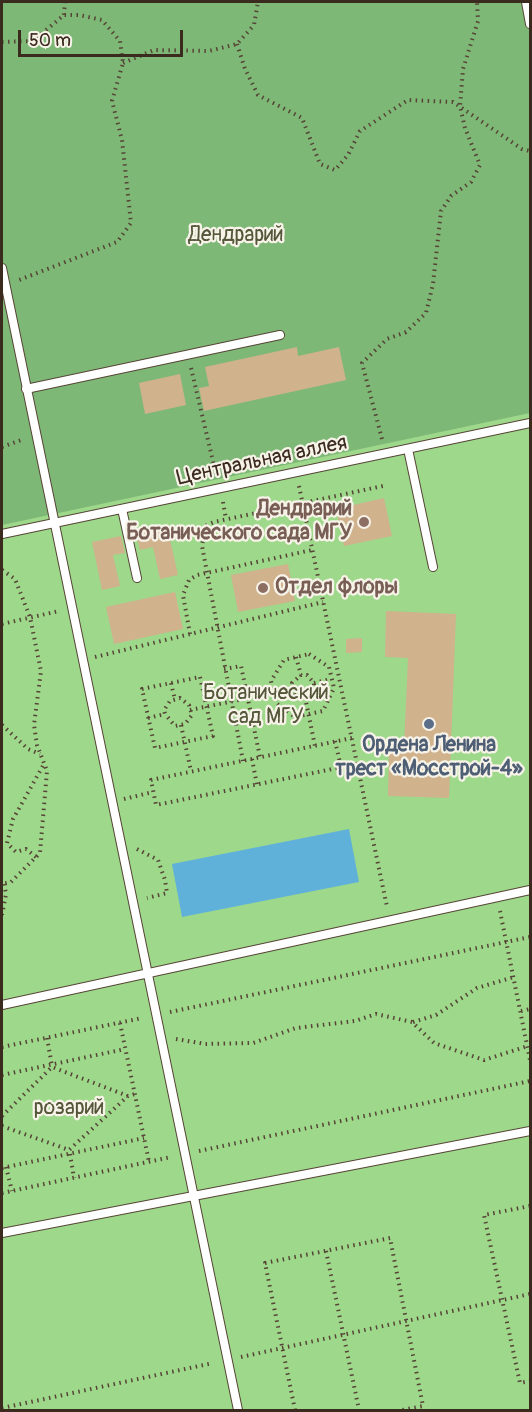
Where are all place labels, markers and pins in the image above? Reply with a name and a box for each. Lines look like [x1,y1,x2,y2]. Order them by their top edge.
place label: Дендрарий Ботанического сада МГУ [126,497,352,547]
marker: Дендрарий Ботанического сада МГУ [357,515,371,529]
place label: Отдел флоры [275,575,398,601]
marker: Отдел флоры [256,581,270,595]
marker: Ордена Ленина трест «Мосстрой-4» [422,717,436,731]
place label: Ордена Ленина трест «Мосстрой-4» [335,733,523,783]

